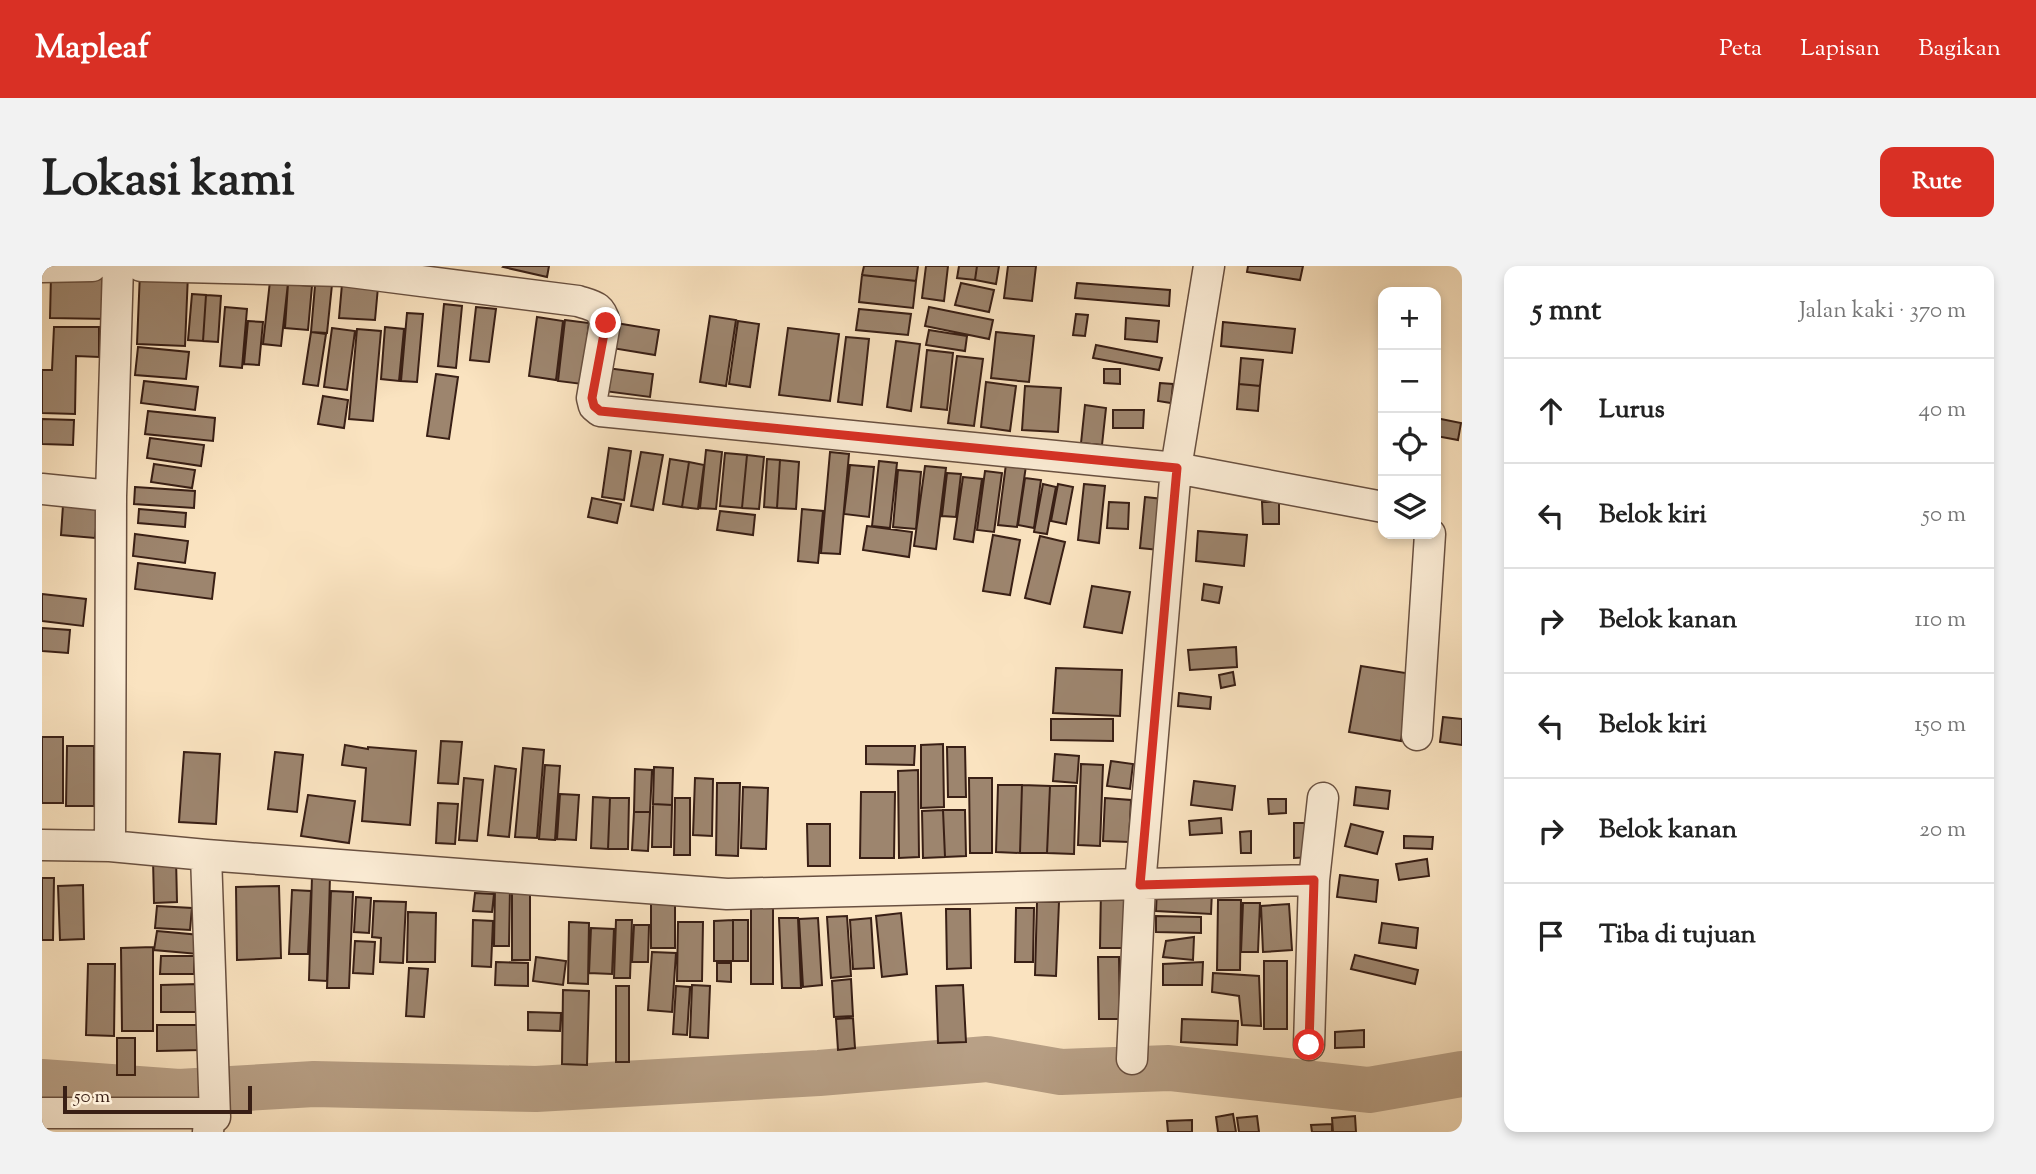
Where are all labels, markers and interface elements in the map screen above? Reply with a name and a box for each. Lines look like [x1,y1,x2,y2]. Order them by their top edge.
text: Mapleaf [35,25,149,73]
text: Peta [1719,32,1762,66]
text: Lapisan [1800,32,1880,66]
text: Bagikan [1918,32,2001,66]
text: Lokasi kami [42,147,295,217]
button: Rute [1880,147,1994,217]
map controls [1378,287,1441,539]
button: + [1378,287,1441,350]
text: 5 mnt [1532,290,1601,333]
text: Jalan kaki · 370 m [1799,295,1966,328]
route end [590,307,621,338]
button: − [1378,350,1441,413]
icon: ahead [1532,392,1570,430]
text: Lurus [1599,392,1665,429]
text: 40 m [1919,394,1966,427]
button: locate [1378,413,1441,476]
button: layers [1378,476,1441,539]
icon: left [1532,497,1570,535]
text: Belok kiri [1599,497,1707,534]
text: 50 m [1922,499,1966,532]
icon: right [1532,602,1570,640]
text: Belok kanan [1599,602,1737,639]
text: 110 m [1915,604,1966,637]
icon: left [1532,707,1570,745]
text: Belok kiri [1599,707,1707,744]
text: 150 m [1914,709,1966,742]
icon: right [1532,812,1570,850]
text: Belok kanan [1599,812,1737,849]
text: 20 m [1919,814,1966,847]
icon: arrive [1532,917,1570,955]
text: Tiba di tujuan [1599,917,1756,954]
route start [1293,1029,1324,1060]
scale bar [63,1083,252,1115]
text: 50 m [74,1084,110,1111]

